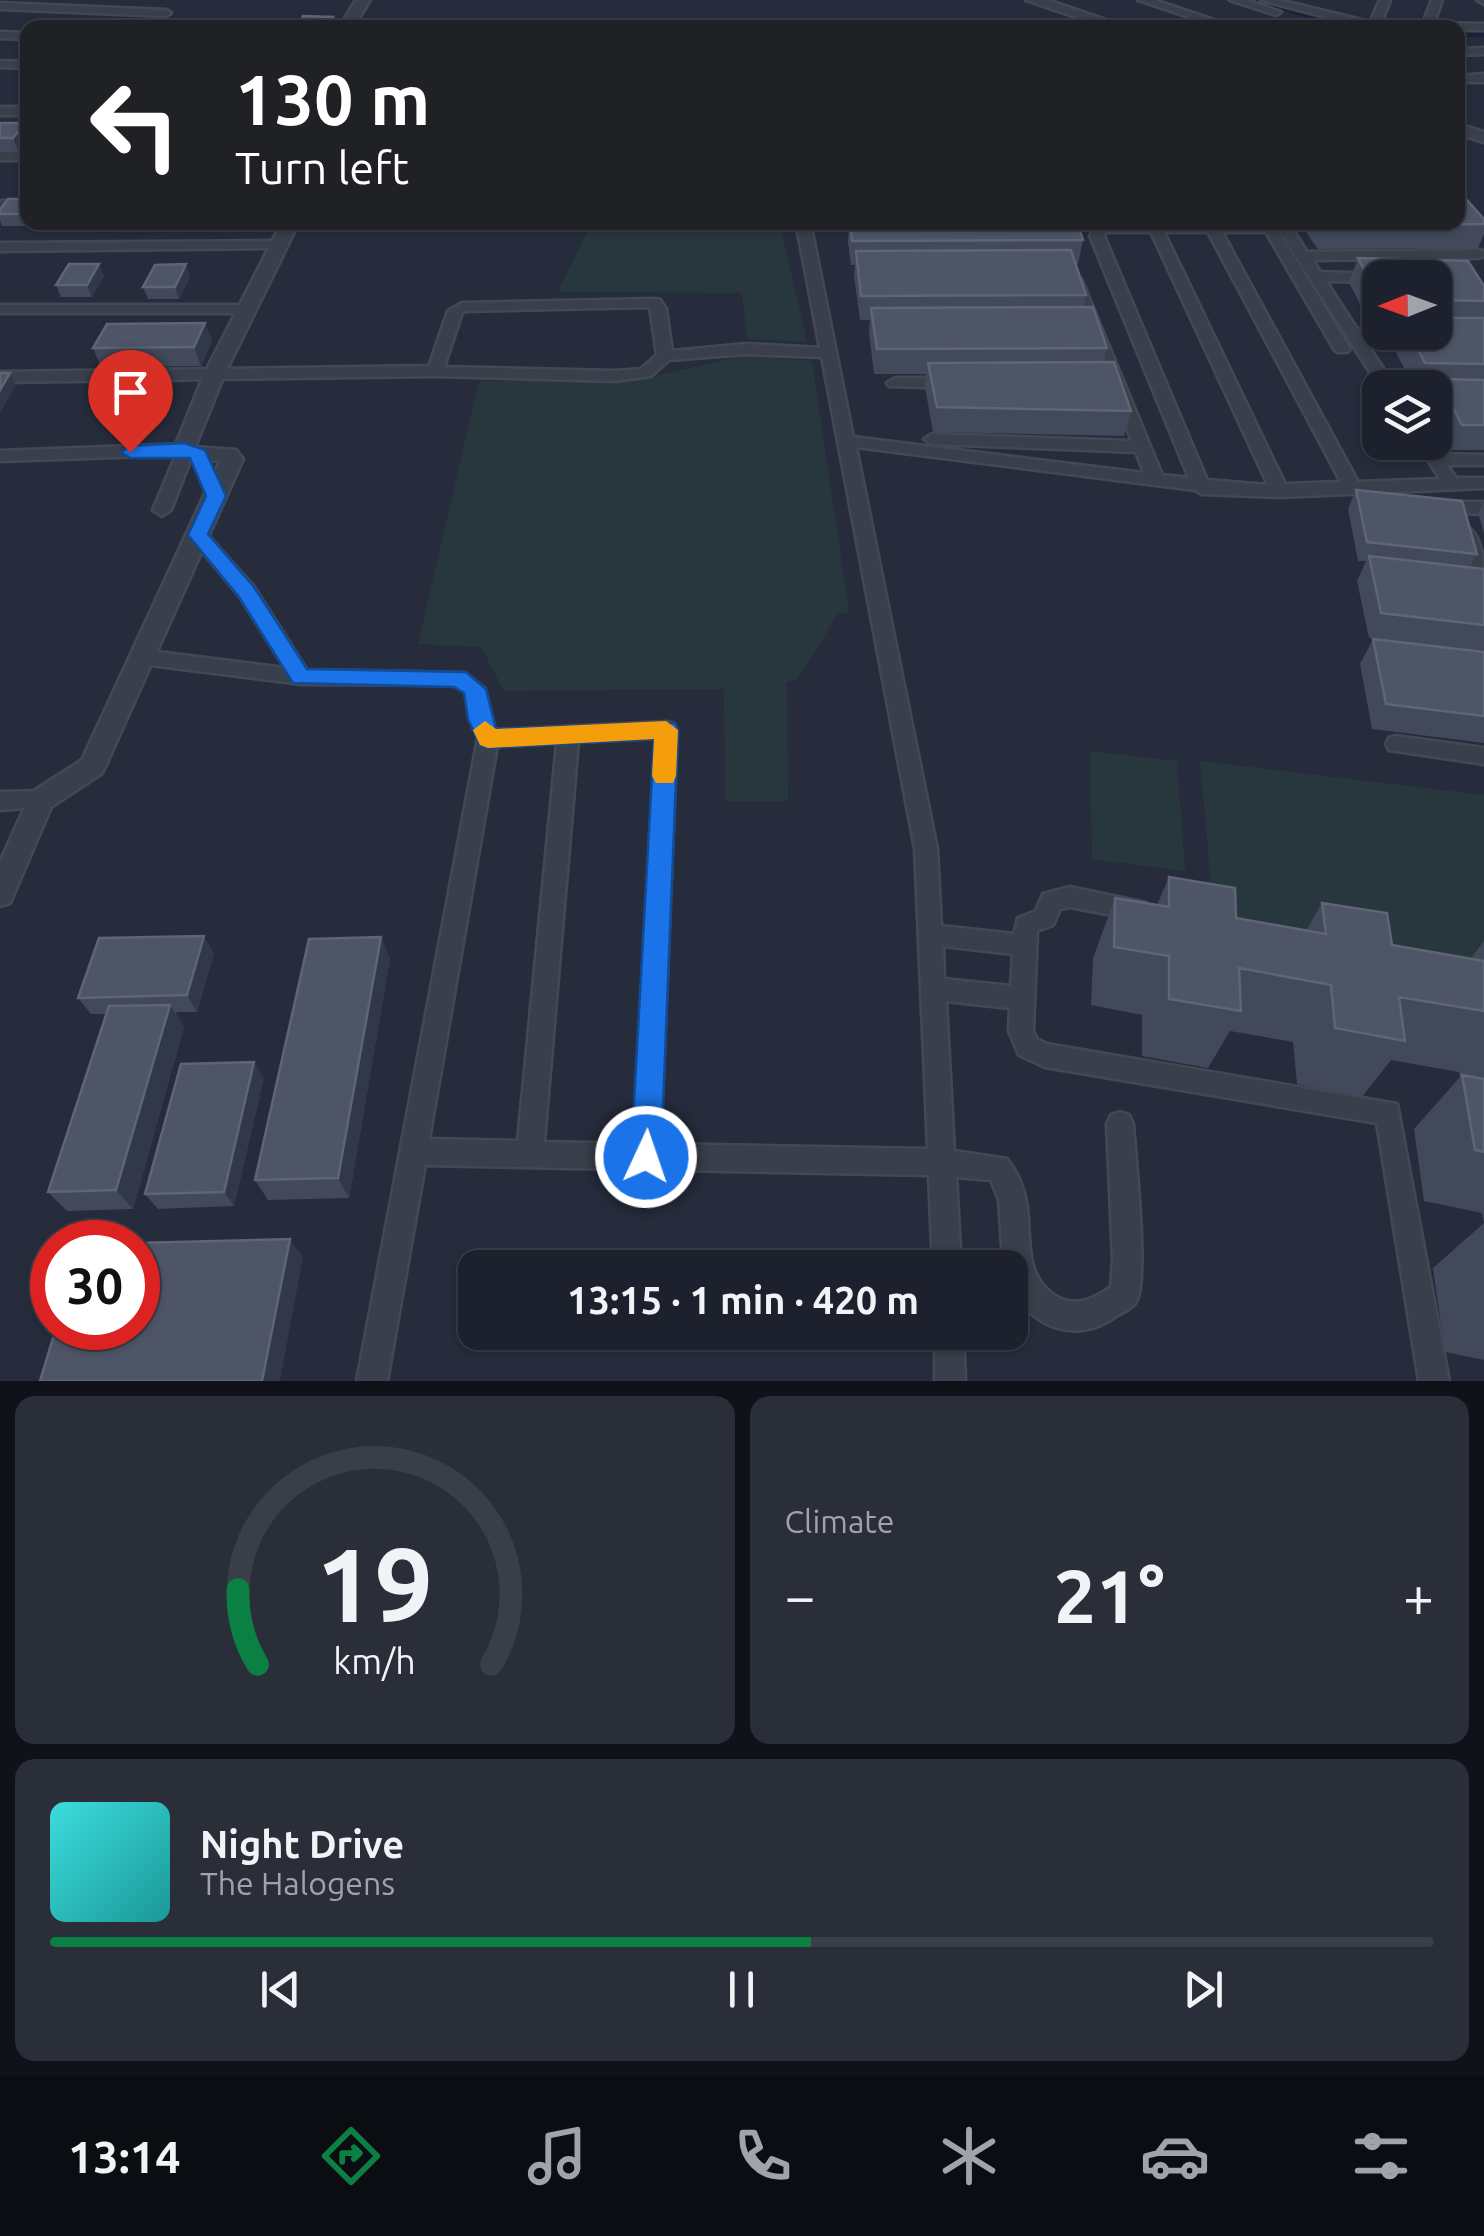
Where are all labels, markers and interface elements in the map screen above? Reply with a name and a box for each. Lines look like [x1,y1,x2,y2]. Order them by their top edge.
icon: left [70,60,200,190]
text: 130 m [235,60,430,138]
text: Turn left [235,142,409,193]
north arrow [1362,260,1452,350]
map controls [1362,260,1452,460]
pin [88,350,173,453]
icon: arrive [103,365,158,420]
button: layers [1362,370,1452,460]
position arrow [594,1105,698,1209]
speed limit sign: 30 [30,1220,160,1350]
text: 13:15 · 1 min · 420 m [567,1279,919,1321]
text: Climate [785,1503,895,1539]
text: 19 [316,1525,433,1642]
text: 21° [1054,1553,1165,1637]
text: − [785,1565,816,1626]
text: + [1403,1565,1434,1626]
text: km/h [333,1641,416,1681]
text: Night Drive [200,1823,404,1865]
text: The Halogens [200,1865,395,1901]
icon: previous [253,1962,308,2017]
icon: pause [714,1962,769,2017]
icon: next [1176,1962,1231,2017]
icon: directions [316,2121,386,2191]
icon: music [522,2121,592,2191]
icon: phone [728,2121,798,2191]
icon: climate [934,2121,1004,2191]
icon: car [1140,2121,1210,2191]
icon: filters [1346,2121,1416,2191]
text: 13:14 [68,2131,181,2182]

